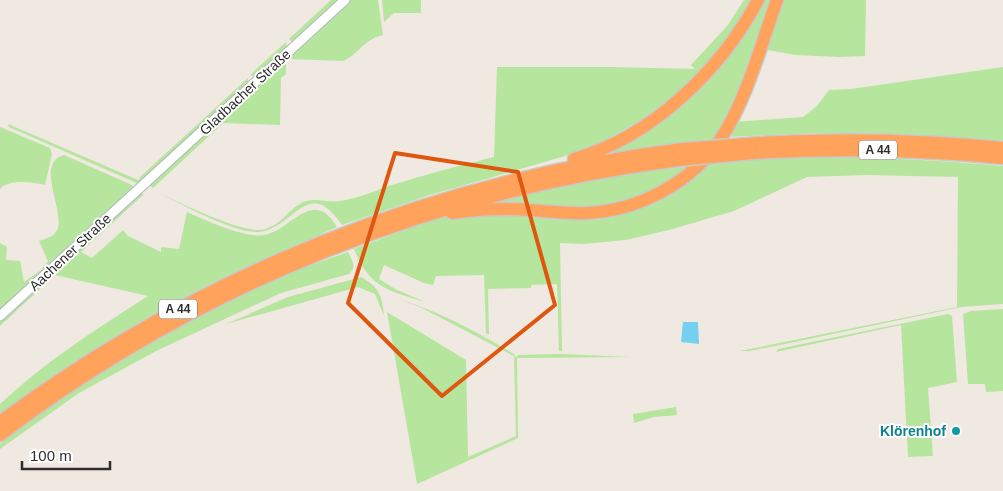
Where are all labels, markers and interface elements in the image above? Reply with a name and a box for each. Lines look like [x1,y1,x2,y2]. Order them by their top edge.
street label: Gladbacher Straße [196,46,294,138]
road number: A 44 [859,140,897,160]
street label: Aachener Straße [26,210,114,294]
road number: A 44 [159,300,197,318]
place label: Klörenhof [880,423,946,439]
marker: Klörenhof [950,425,962,437]
scale bar [22,438,110,470]
text: 100 m [30,447,72,464]

